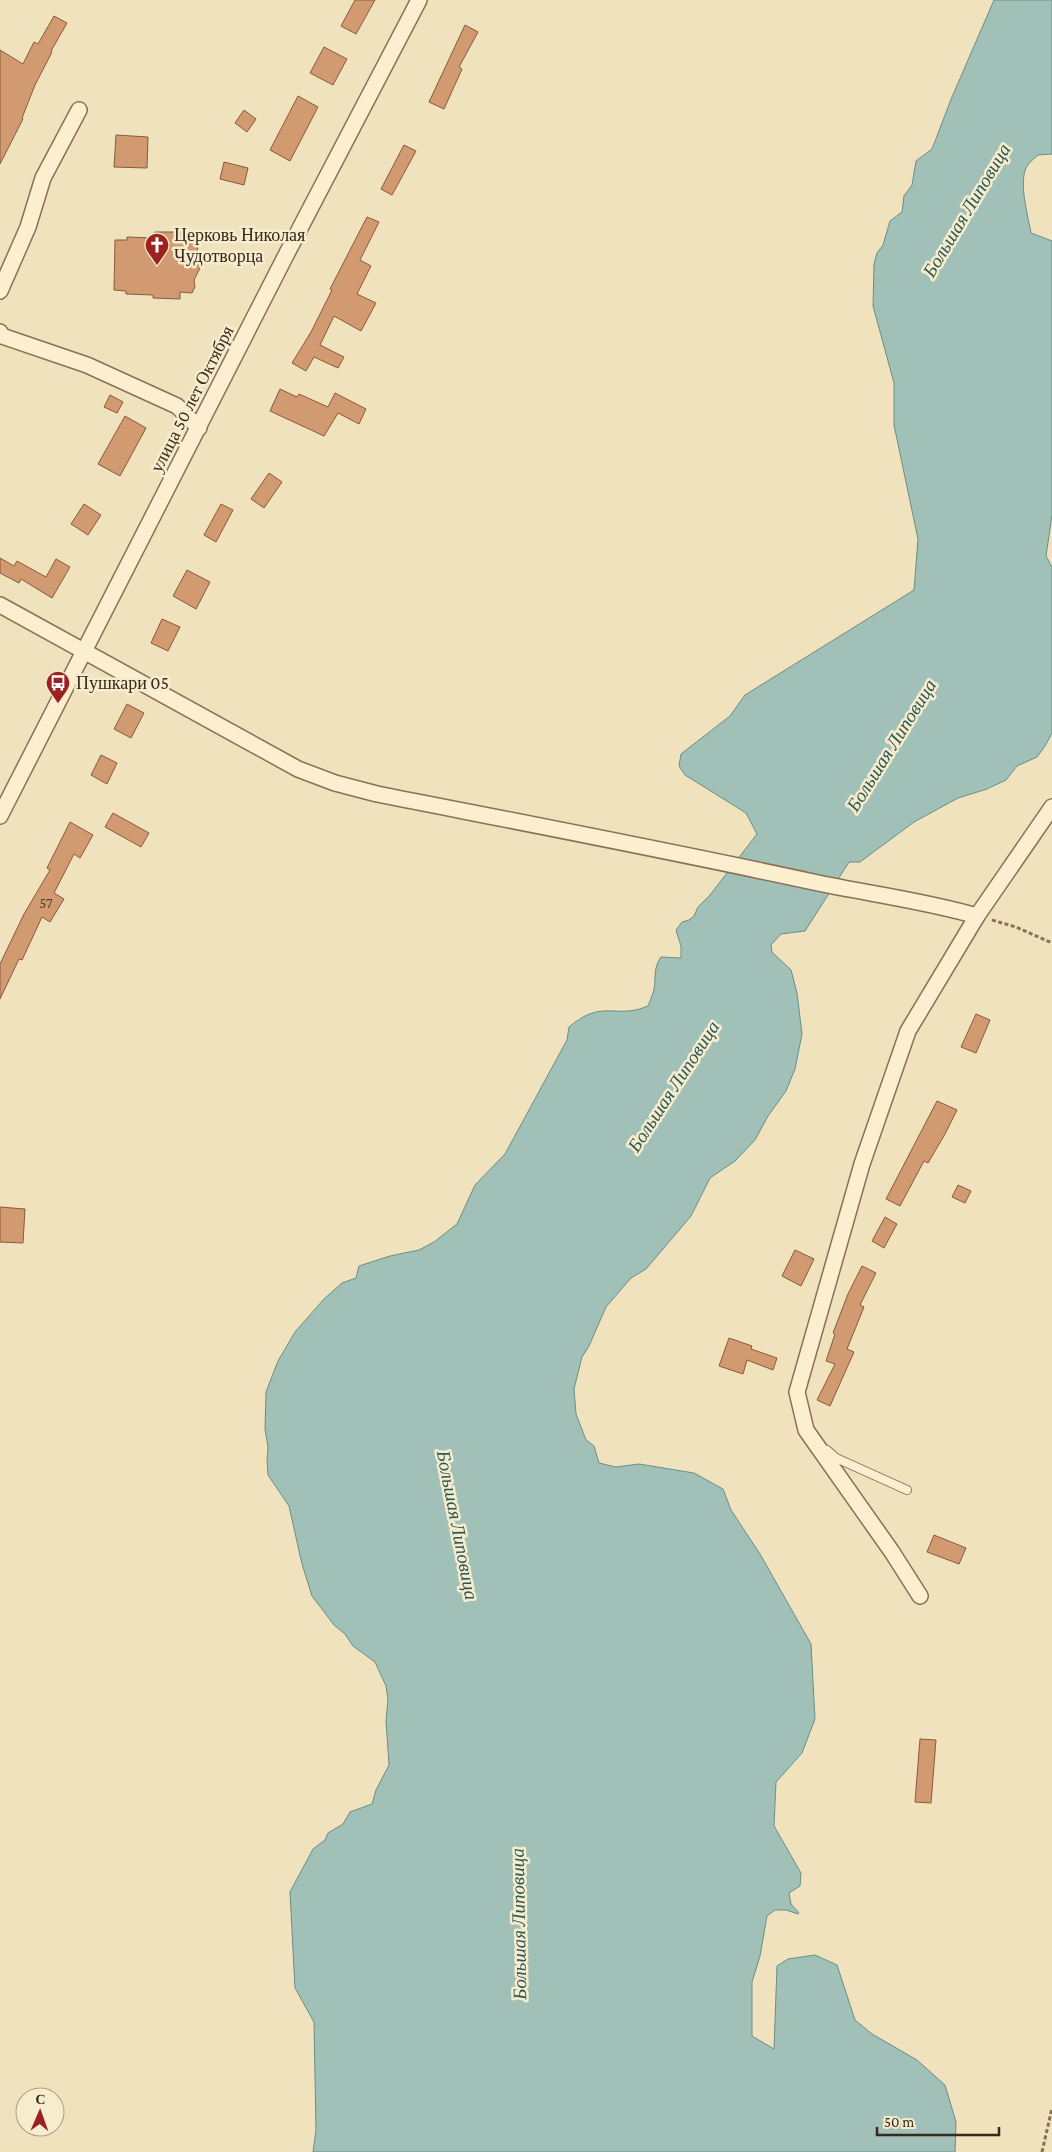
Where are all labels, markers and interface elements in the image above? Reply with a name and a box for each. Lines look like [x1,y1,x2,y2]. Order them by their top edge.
water label: Большая Липовица [918,140,1015,282]
place label: Церковь Николая Чудотворца [174,225,305,266]
church icon: Церковь Николая Чудотворца [144,232,170,266]
street label: улица 50 лет Октября [146,322,238,476]
bus stop icon: Пушкари 05 [45,670,71,704]
place label: Пушкари 05 [76,673,169,693]
water label: Большая Липовица [842,675,941,816]
house number: 57 [39,895,53,911]
water label: Большая Липовица [623,1017,724,1156]
water label: Большая Липовица [433,1448,482,1602]
water label: Большая Липовица [507,1848,530,2001]
north arrow [15,2087,65,2137]
text: С [35,2091,46,2107]
scale bar [877,2104,1000,2136]
text: 50 m [884,2114,914,2130]

